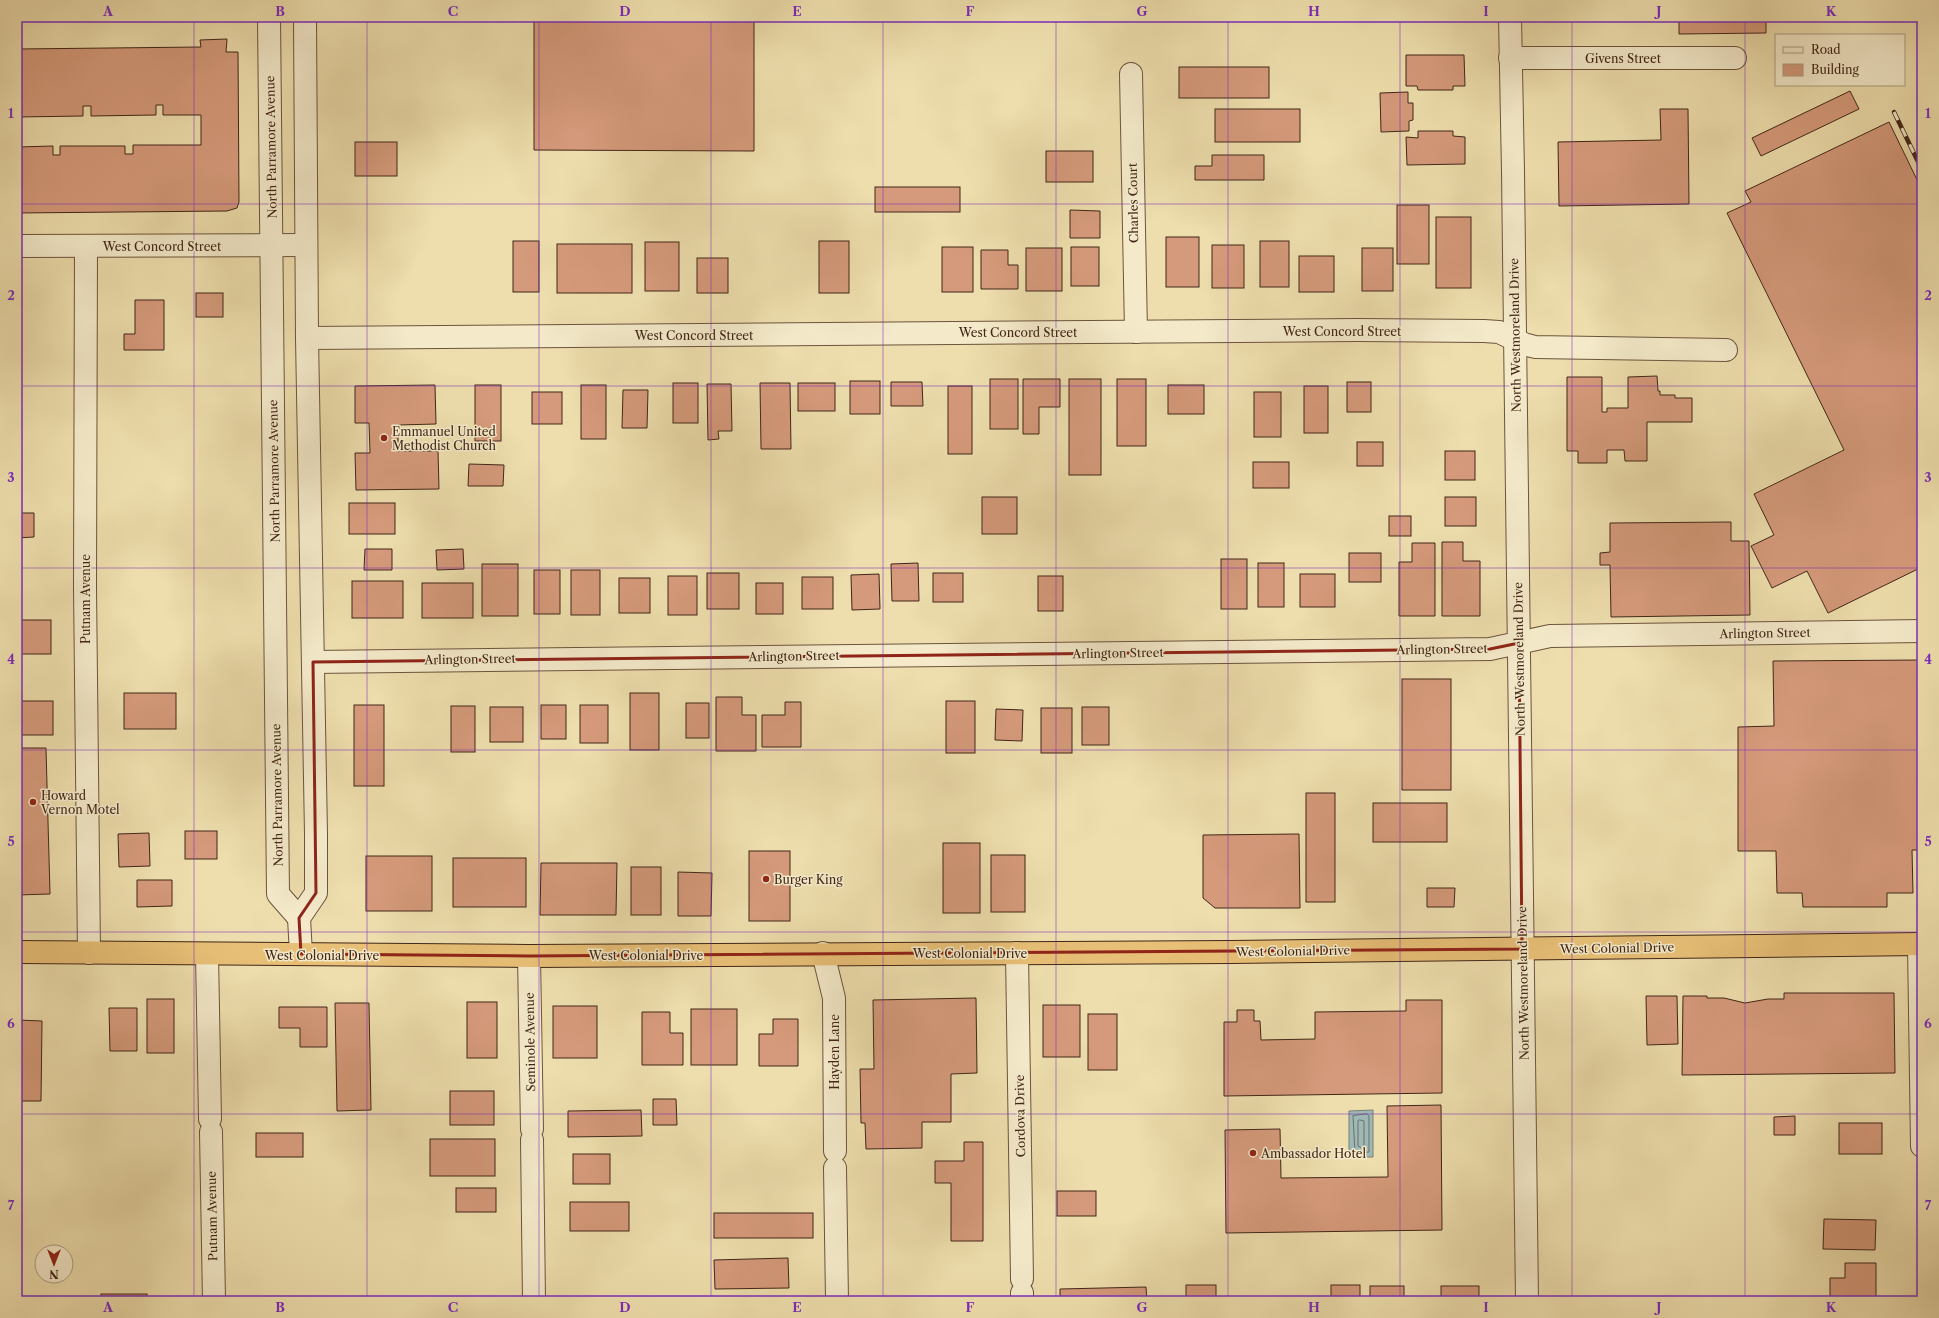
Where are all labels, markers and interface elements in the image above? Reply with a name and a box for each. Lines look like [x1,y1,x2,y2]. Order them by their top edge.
text: A [102,3,114,19]
text: B [275,3,285,19]
text: C [448,3,458,19]
text: D [619,3,631,19]
text: E [792,3,802,19]
text: F [966,3,975,19]
text: G [1136,3,1148,19]
text: H [1308,3,1320,19]
text: I [1483,3,1489,19]
text: J [1654,3,1662,19]
text: K [1826,3,1837,19]
legend [1775,34,1905,86]
text: Road [1811,42,1841,57]
street label: Givens Street [1585,51,1662,66]
text: Building [1811,62,1859,77]
street label: North Parramore Avenue [262,75,280,219]
text: 1 [8,105,14,121]
text: 1 [1925,105,1931,121]
street label: Charles Court [1125,162,1141,243]
street label: West Concord Street [102,239,222,254]
street label: North Westmoreland Drive [1506,258,1524,412]
text: 2 [7,287,15,303]
text: 2 [1924,287,1932,303]
street label: West Concord Street [1282,324,1402,339]
street label: West Concord Street [958,325,1078,340]
street label: West Concord Street [634,328,754,343]
street label: North Parramore Avenue [265,399,283,543]
place label: Emmanuel United Methodist Church [392,424,497,453]
marker: Emmanuel United Methodist Church [379,433,389,443]
text: 3 [7,469,15,485]
text: 3 [1924,469,1932,485]
street label: Putnam Avenue [78,554,93,644]
street label: North Westmoreland Drive [1510,582,1528,736]
street label: Arlington Street [1718,625,1812,641]
street label: Arlington Street [1395,641,1489,657]
street label: Arlington Street [1071,645,1165,661]
street label: Arlington Street [747,648,841,664]
text: 4 [7,651,15,667]
street label: Arlington Street [423,651,517,667]
text: 4 [1924,651,1932,667]
street label: North Parramore Avenue [268,723,286,867]
place label: Howard Vernon Motel [40,788,120,817]
marker: Howard Vernon Motel [28,797,38,807]
text: 5 [7,833,15,849]
text: 5 [1924,833,1932,849]
place label: Burger King [774,872,843,887]
marker: Burger King [761,874,771,884]
street label: North Westmoreland Drive [1514,906,1532,1060]
street label: West Colonial Drive [1559,939,1675,957]
street label: West Colonial Drive [1235,942,1351,960]
street label: West Colonial Drive [912,946,1027,961]
street label: West Colonial Drive [264,948,379,963]
street label: West Colonial Drive [588,948,703,963]
street label: Seminole Avenue [522,992,538,1092]
street label: Hayden Lane [827,1014,842,1090]
text: 6 [7,1015,15,1031]
text: 6 [1924,1015,1932,1031]
street label: Cordova Drive [1012,1074,1028,1157]
place label: Ambassador Hotel [1260,1146,1366,1161]
marker: Ambassador Hotel [1248,1148,1258,1158]
street label: Putnam Avenue [204,1171,220,1261]
text: 7 [8,1197,15,1213]
text: 7 [1925,1197,1932,1213]
north arrow [34,1244,74,1284]
text: N [49,1267,59,1281]
text: A [102,1299,114,1315]
text: B [275,1299,285,1315]
text: C [448,1299,458,1315]
text: D [619,1299,631,1315]
text: E [792,1299,802,1315]
text: F [966,1299,975,1315]
text: G [1136,1299,1148,1315]
text: H [1308,1299,1320,1315]
text: I [1483,1299,1489,1315]
text: J [1654,1299,1662,1315]
text: K [1826,1299,1837,1315]

